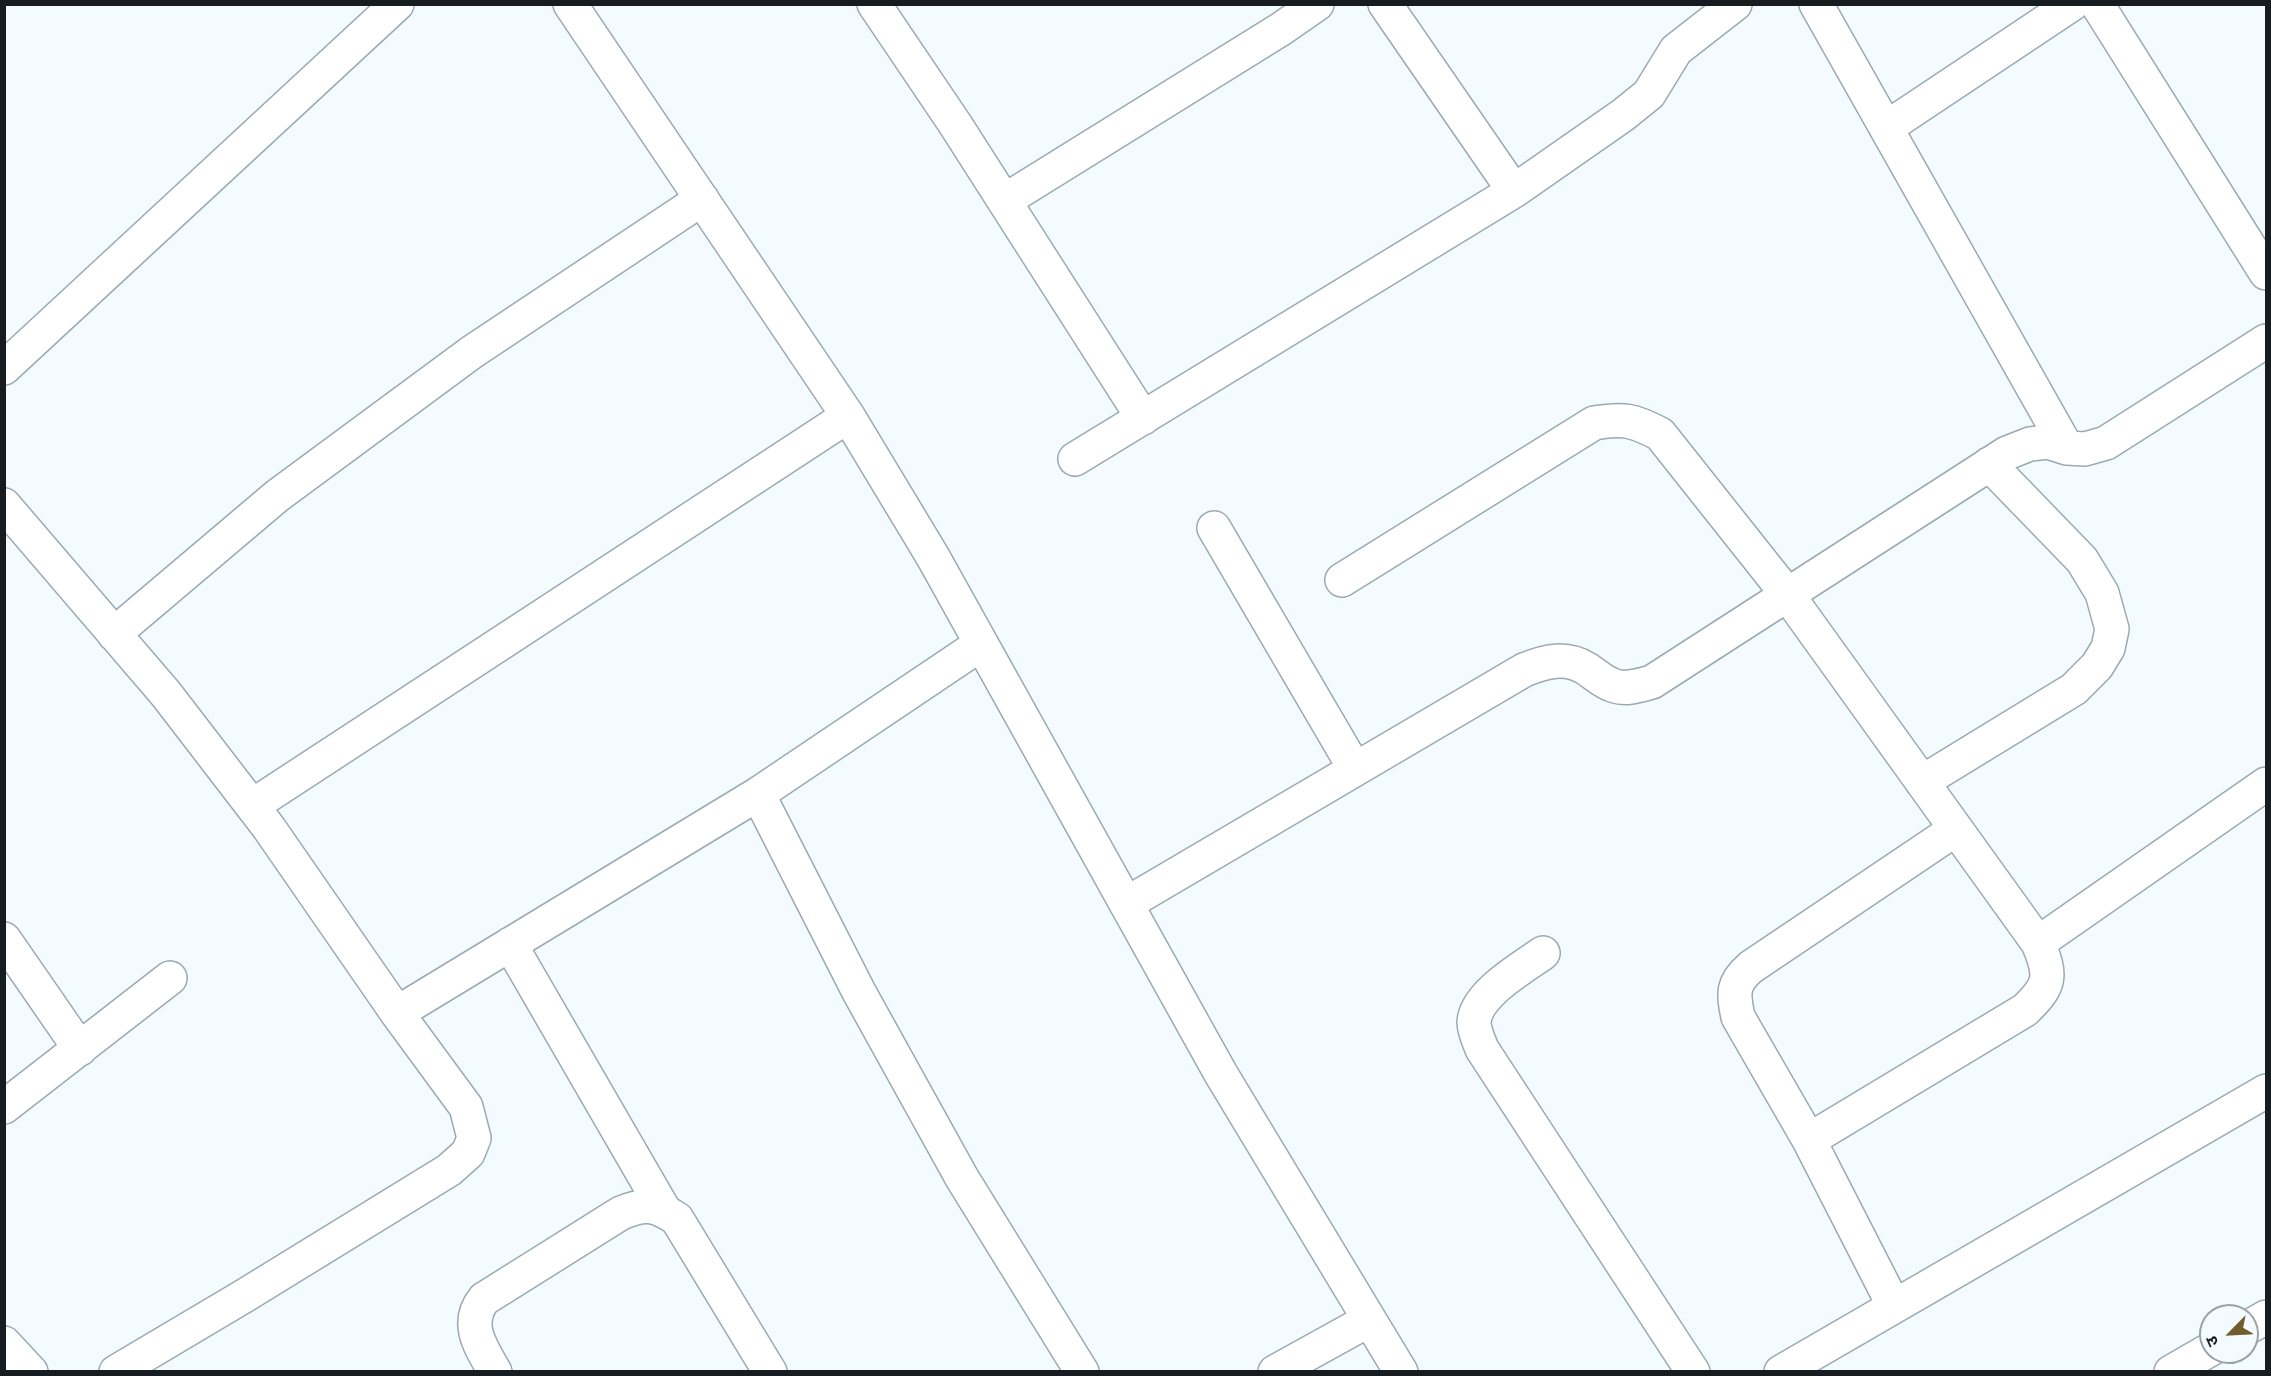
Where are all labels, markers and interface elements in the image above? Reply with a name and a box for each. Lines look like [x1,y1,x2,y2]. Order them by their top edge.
north arrow [2199,1304,2259,1364]
text: उ [2202,1332,2225,1349]

